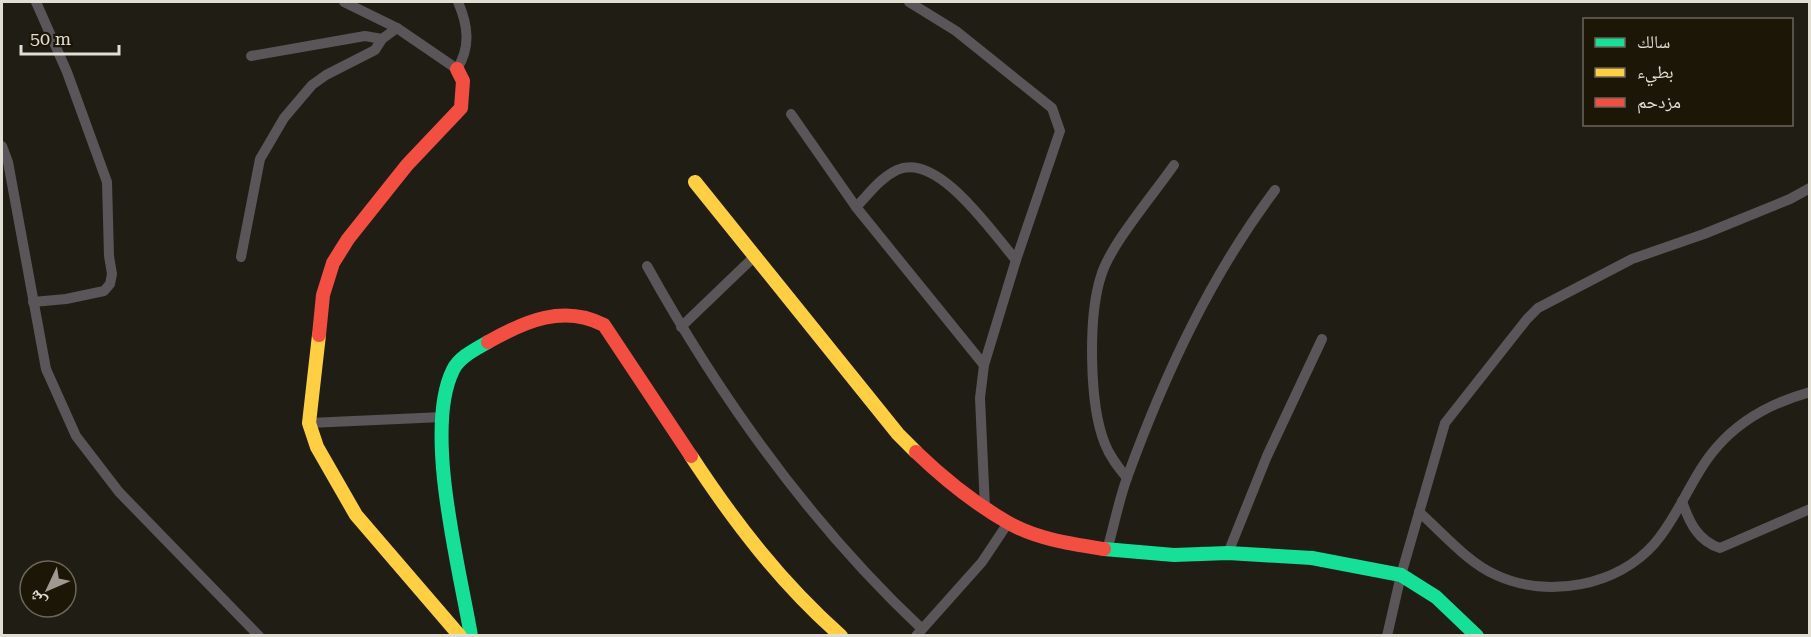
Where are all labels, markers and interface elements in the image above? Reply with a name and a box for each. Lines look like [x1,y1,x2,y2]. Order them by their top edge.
scale bar [21,18,118,56]
legend [1583,18,1793,126]
text: 50 m [30,28,71,49]
text: سالك [1637,31,1670,52]
text: بطيء [1637,61,1674,87]
text: مزدحم [1637,91,1681,114]
north arrow [18,559,78,619]
text: ش [25,586,50,612]

